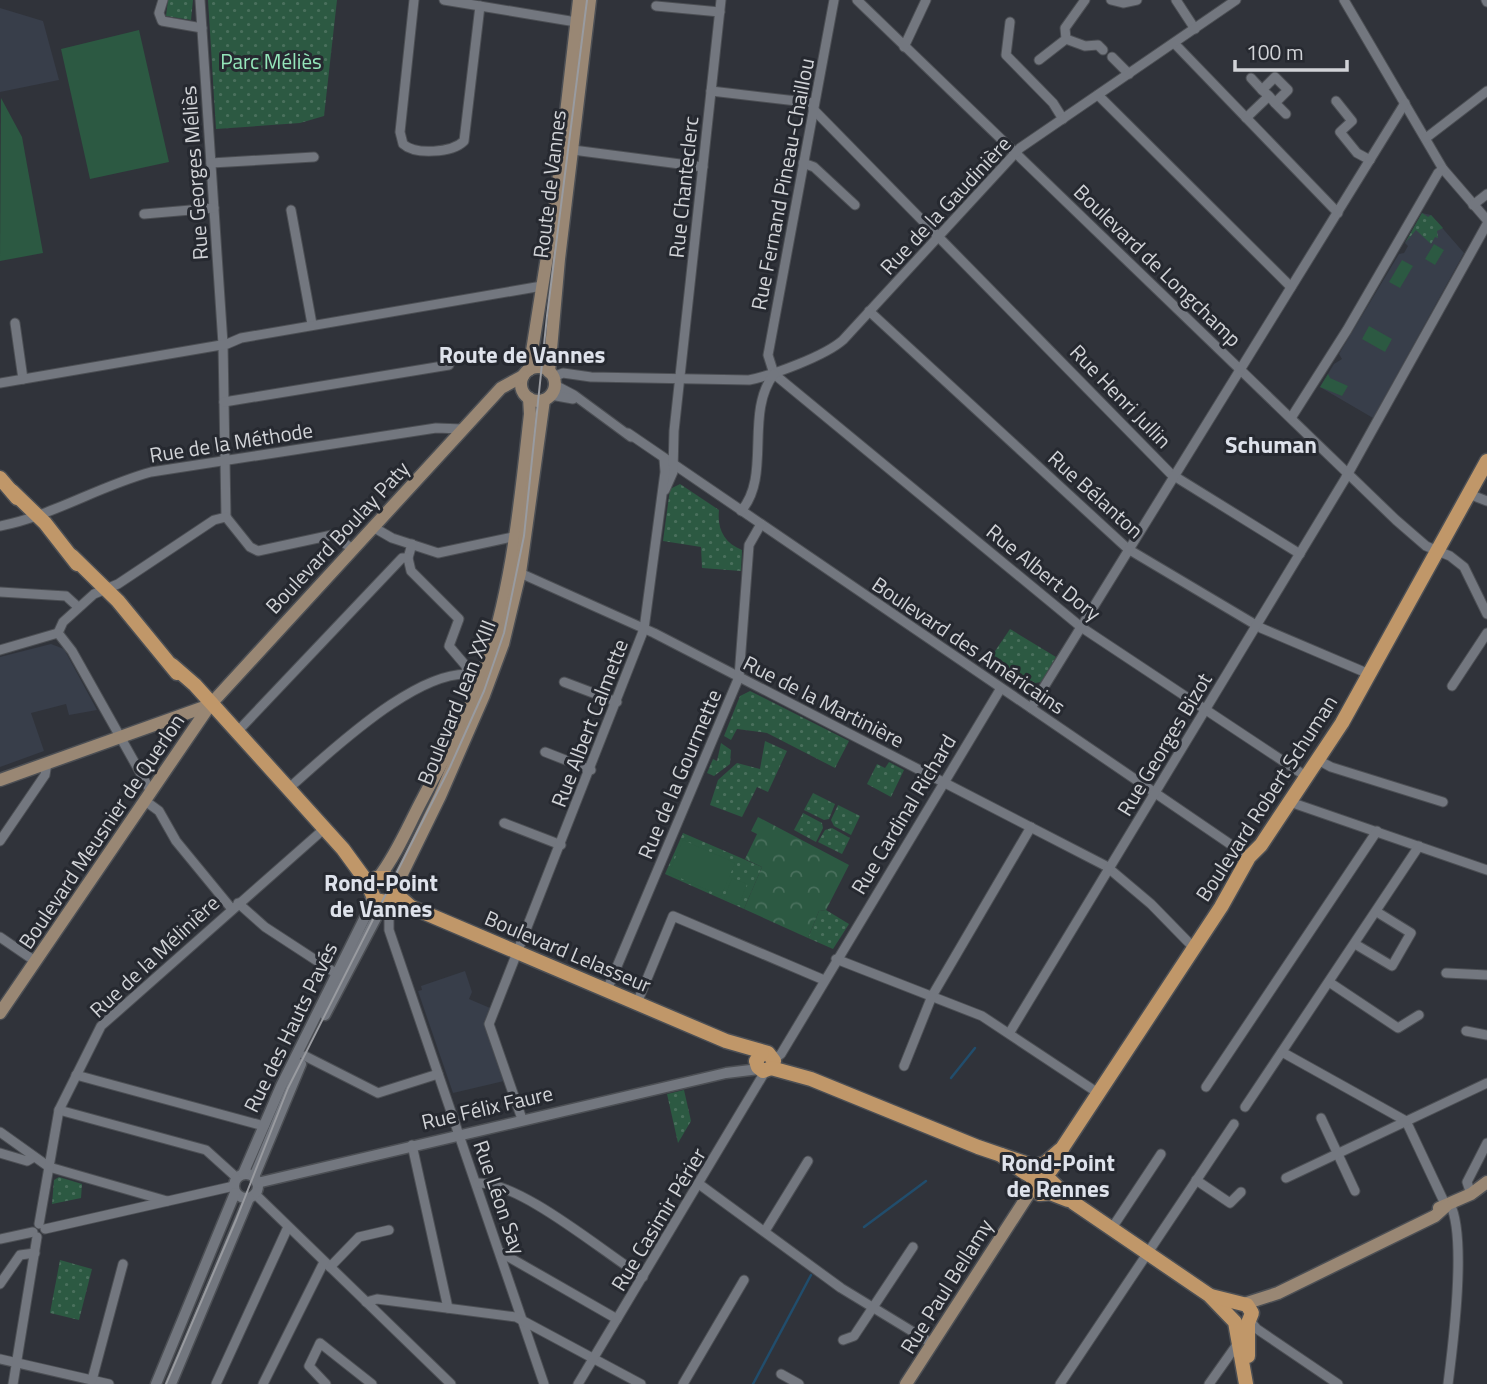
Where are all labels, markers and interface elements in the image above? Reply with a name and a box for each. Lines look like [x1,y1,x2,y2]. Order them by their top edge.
scale bar [1235,28,1347,72]
text: 100 m [1246,36,1303,68]
park label: Parc Méliès [220,45,322,77]
street label: Rue Fernand Pineau-Chaillou [742,55,822,313]
street label: Rue Georges Méliès [172,85,216,261]
street label: Route de Vannes [524,108,574,260]
street label: Rue Chanteclerc [660,114,706,260]
street label: Rue de la Gaudinière [872,128,1018,282]
street label: Boulevard de Longchamp [1067,176,1249,354]
district label: Route de Vannes [439,337,606,372]
street label: Rue Henri Jullin [1063,337,1179,455]
street label: Rue de la Méthode [147,413,315,471]
district label: Schuman [1225,427,1317,462]
street label: Rue Bélanton [1041,442,1151,546]
street label: Boulevard Boulay Paty [257,453,417,621]
street label: Rue Albert Dory [980,516,1108,628]
street label: Boulevard des Américains [866,568,1072,722]
street label: Boulevard Jean XXIII [408,615,504,789]
street label: Rue Albert Calmette [542,634,636,812]
street label: Rue de la Martinière [738,647,910,755]
street label: Rue Georges Bizot [1109,666,1220,822]
street label: Rue de la Gourmette [629,684,729,864]
street label: Boulevard Robert Schuman [1187,688,1345,908]
street label: Boulevard Meusnier de Querlon [10,707,192,955]
street label: Rue Cardinal Richard [842,728,964,900]
district label: Rond-Point de Vannes [324,865,438,926]
street label: Rue de la Mélinière [82,887,226,1025]
street label: Boulevard Lelasseur [480,901,656,1001]
street label: Rue des Hauts Pavés [235,936,345,1118]
street label: Rue Félix Faure [418,1076,556,1138]
street label: Rue Léon Say [466,1136,534,1258]
street label: Rue Casimir Périer [602,1141,714,1297]
district label: Rond-Point de Rennes [1001,1145,1115,1206]
street label: Rue Paul Bellamy [892,1212,1000,1360]

